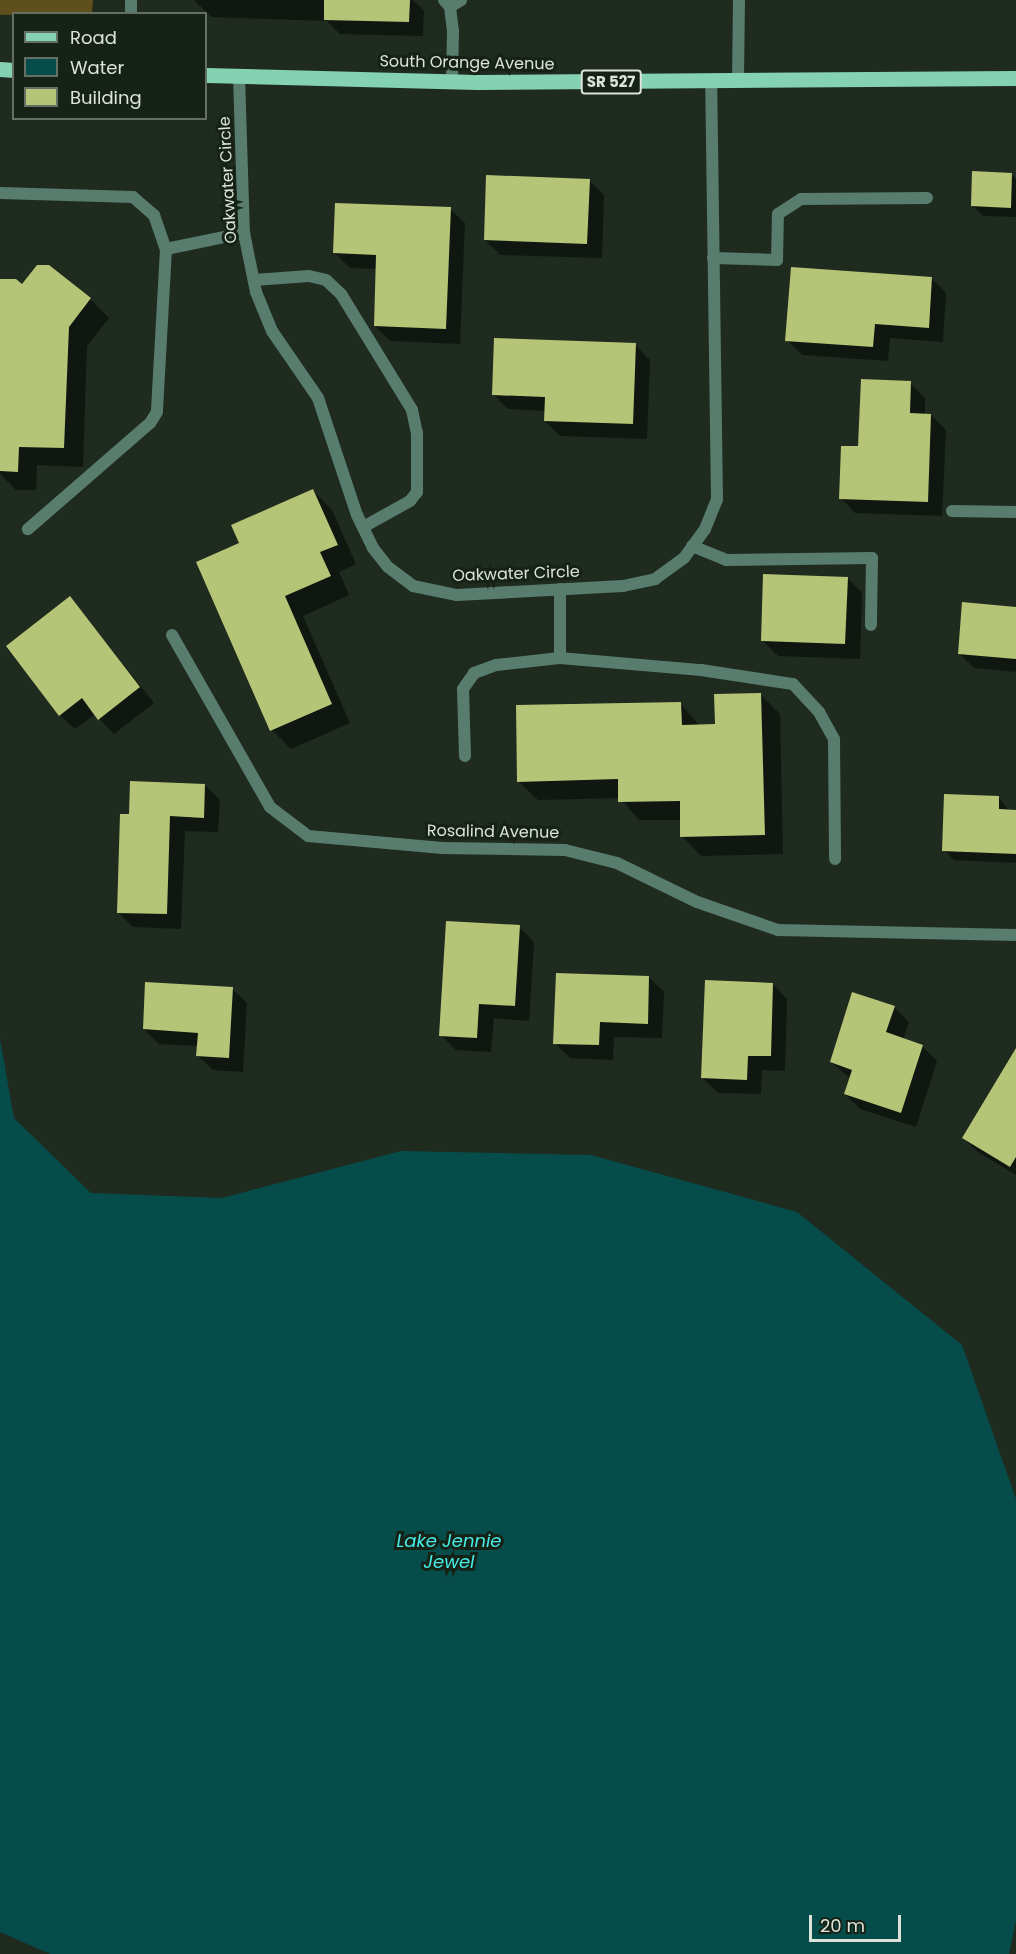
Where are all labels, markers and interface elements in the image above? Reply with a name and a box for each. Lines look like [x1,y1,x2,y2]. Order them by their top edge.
legend [12,12,207,120]
text: Road [70,25,117,50]
street label: South Orange Avenue [379,52,555,74]
text: Water [70,55,124,80]
road number: SR 527 [580,70,642,94]
text: Building [70,85,142,110]
street label: Oakwater Circle [215,116,241,244]
street label: Oakwater Circle [452,562,580,586]
street label: Rosalind Avenue [427,821,559,843]
water label: Lake Jennie Jewel [396,1531,502,1574]
scale bar [812,1903,904,1941]
text: 20 m [820,1913,865,1938]

